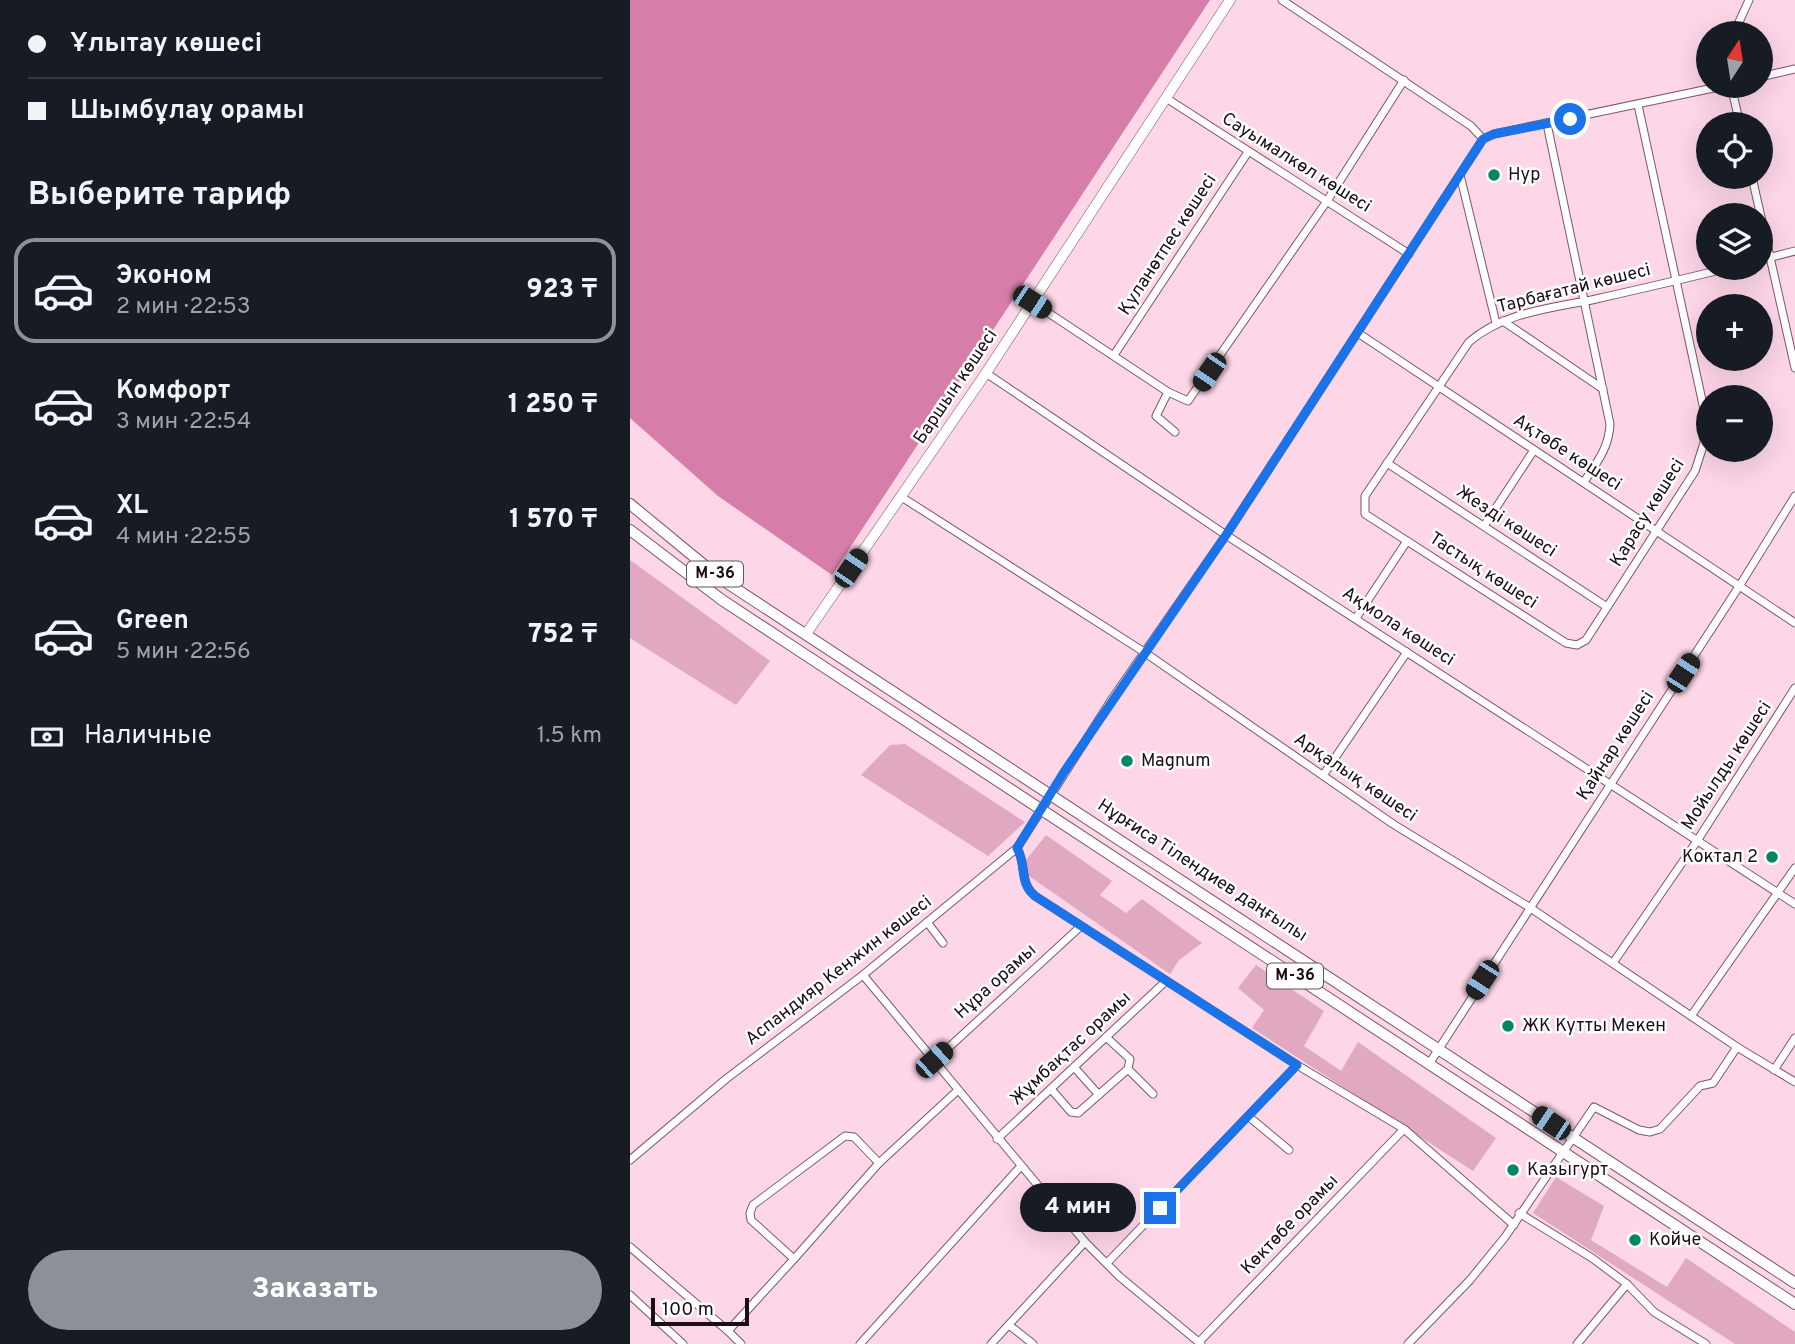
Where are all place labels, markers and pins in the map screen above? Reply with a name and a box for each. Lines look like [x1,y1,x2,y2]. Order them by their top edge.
place label: Нур [1508,164,1540,187]
marker: Нур [1486,167,1502,183]
place label: Magnum [1141,750,1211,773]
marker: Magnum [1119,753,1135,769]
place label: Коктал 2 [1682,846,1758,869]
marker: Коктал 2 [1764,849,1780,865]
place label: ЖК Кутты Мекен [1522,1015,1666,1038]
marker: ЖК Кутты Мекен [1500,1018,1516,1034]
place label: Казыгурт [1527,1159,1608,1182]
marker: Казыгурт [1505,1162,1521,1178]
place label: Койче [1649,1229,1701,1252]
marker: Койче [1627,1232,1643,1248]

